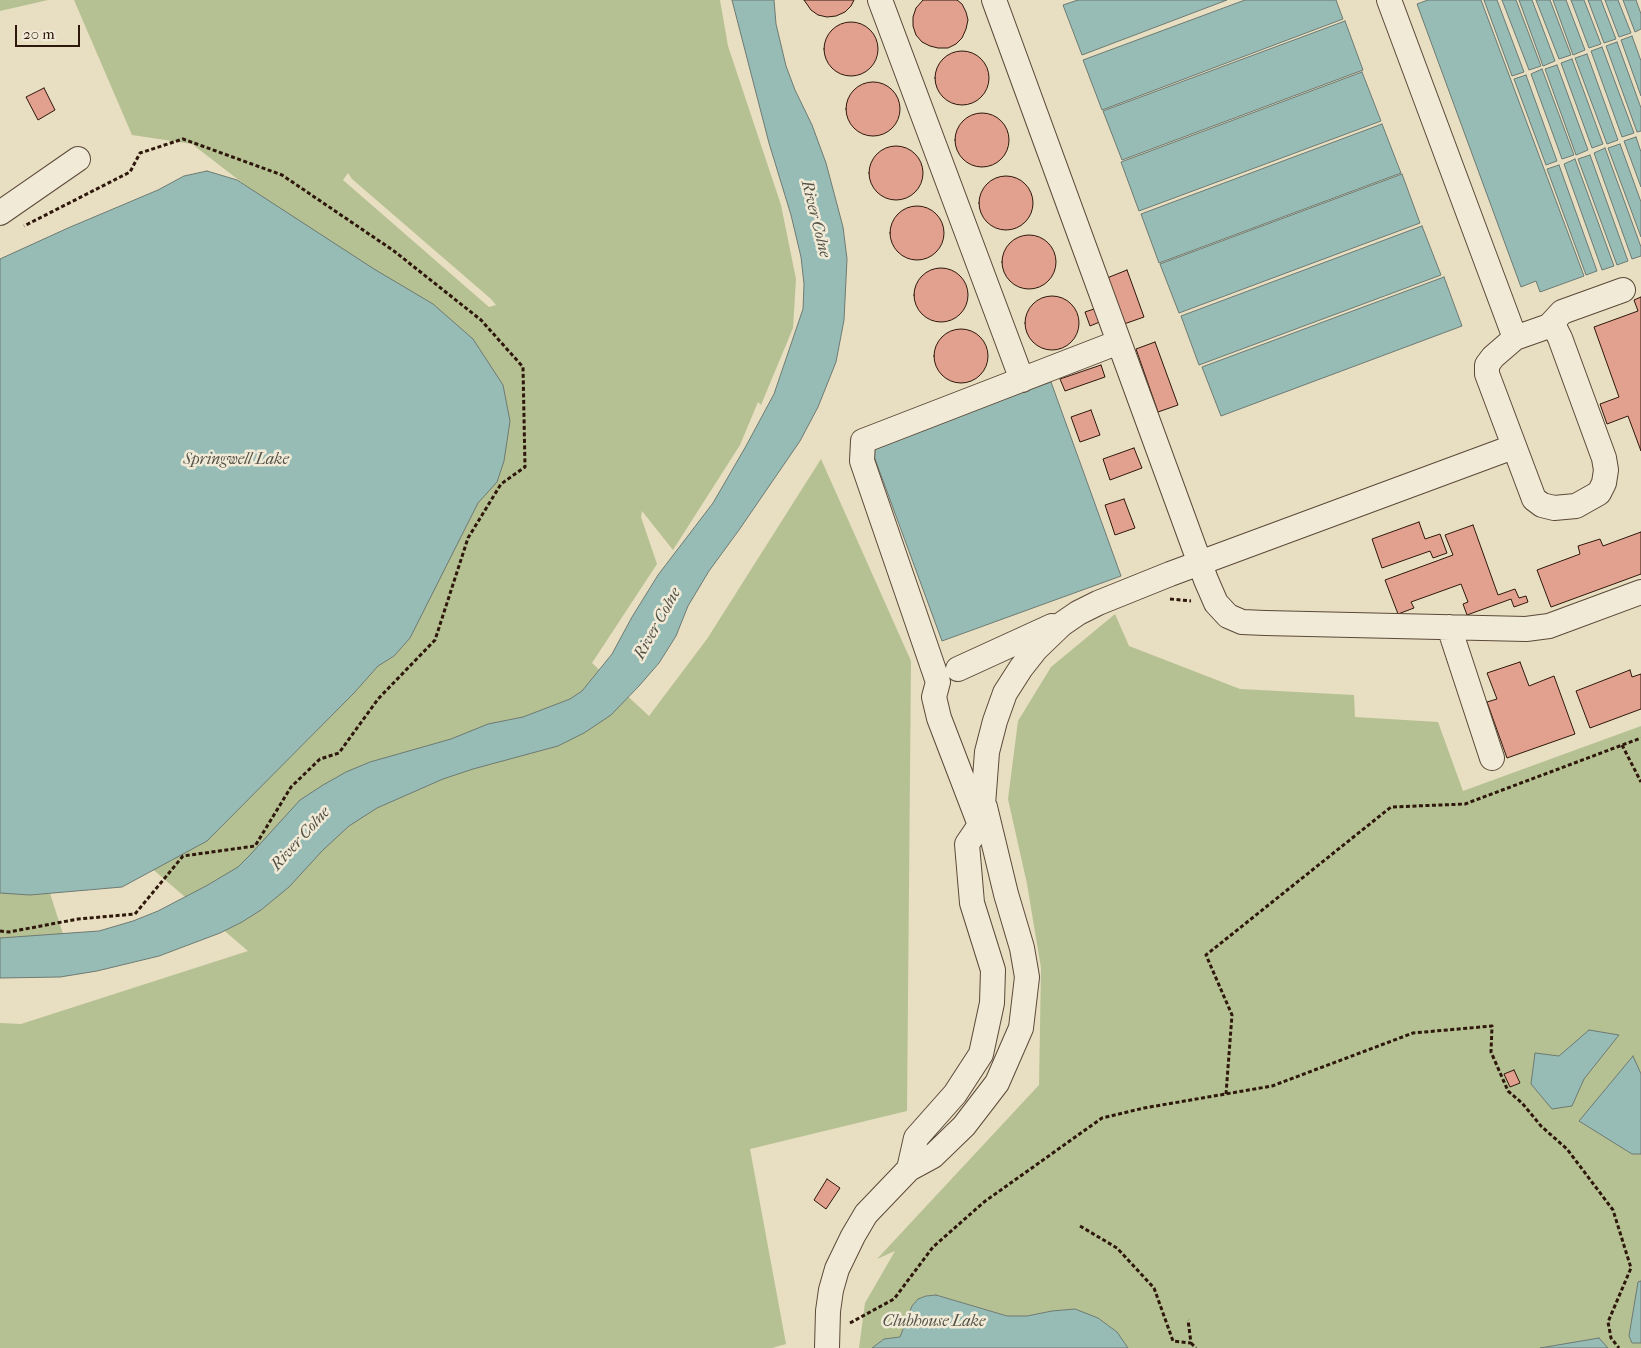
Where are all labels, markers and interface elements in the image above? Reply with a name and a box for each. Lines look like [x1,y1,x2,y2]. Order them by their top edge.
scale bar [18,15,82,47]
text: 20 m [23,25,55,43]
water label: River Colne [796,178,834,260]
water label: Springwell Lake [183,450,289,470]
water label: River Colne [631,585,685,663]
water label: River Colne [268,803,334,875]
water label: Clubhouse Lake [883,1312,985,1332]

